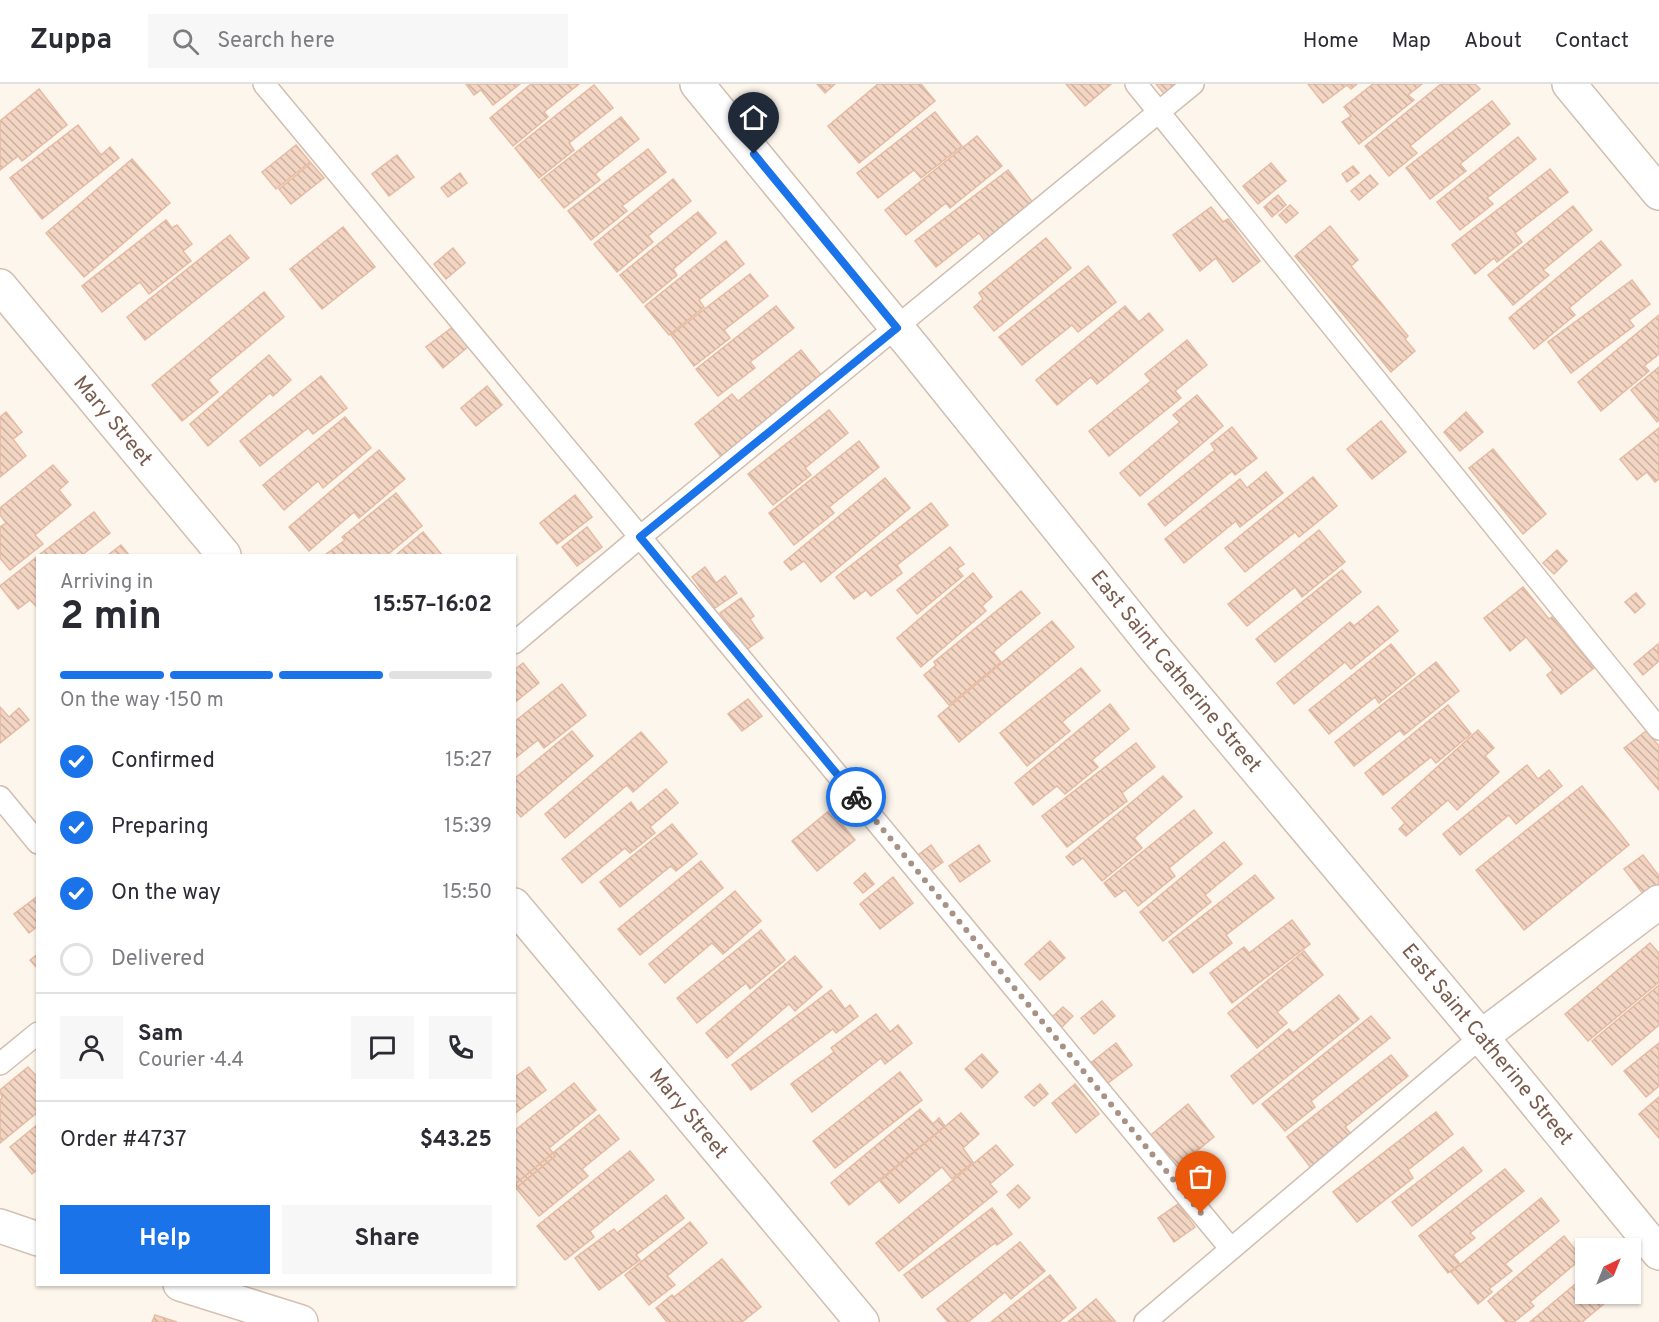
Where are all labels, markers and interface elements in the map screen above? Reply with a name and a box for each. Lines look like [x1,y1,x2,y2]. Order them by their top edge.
search box [148,14,568,68]
text: Zuppa [30,23,112,59]
icon: search [169,25,202,58]
text: Search here [217,28,335,55]
text: Home [1303,28,1359,55]
text: Map [1392,28,1431,55]
text: About [1464,28,1522,55]
text: Contact [1555,28,1629,55]
pin [728,92,779,154]
icon: home [737,101,770,134]
street label: Mary Street [67,370,158,472]
street label: East Saint Catherine Street [1084,565,1267,778]
text: Arriving in [60,570,153,596]
text: 15:57–16:02 [374,592,492,619]
text: 2 min [60,594,162,643]
text: On the way · 150 m [60,688,224,714]
icon: check [60,745,93,778]
text: Confirmed [111,748,215,775]
text: 15:27 [445,748,492,774]
courier [826,767,886,827]
icon: bike [840,781,873,814]
icon: check [60,811,93,844]
text: Preparing [111,814,209,841]
text: 15:39 [444,814,492,840]
icon: check [60,877,93,910]
text: On the way [111,880,221,907]
text: 15:50 [442,880,492,906]
street label: East Saint Catherine Street [1395,938,1579,1151]
text: Delivered [111,946,205,973]
button: person [60,1016,123,1079]
button: chat [351,1016,414,1079]
button: phone [429,1016,492,1079]
text: Sam [138,1021,183,1048]
text: Courier · 4.4 [138,1048,244,1074]
street label: Mary Street [643,1063,734,1165]
text: Order #4737 [60,1127,186,1154]
text: $43.25 [420,1127,492,1154]
pin [1175,1151,1226,1213]
icon: bag [1184,1160,1217,1193]
button: Help [60,1205,270,1274]
button: Share [282,1205,492,1274]
north arrow [1575,1238,1641,1304]
map controls [1575,1238,1641,1304]

